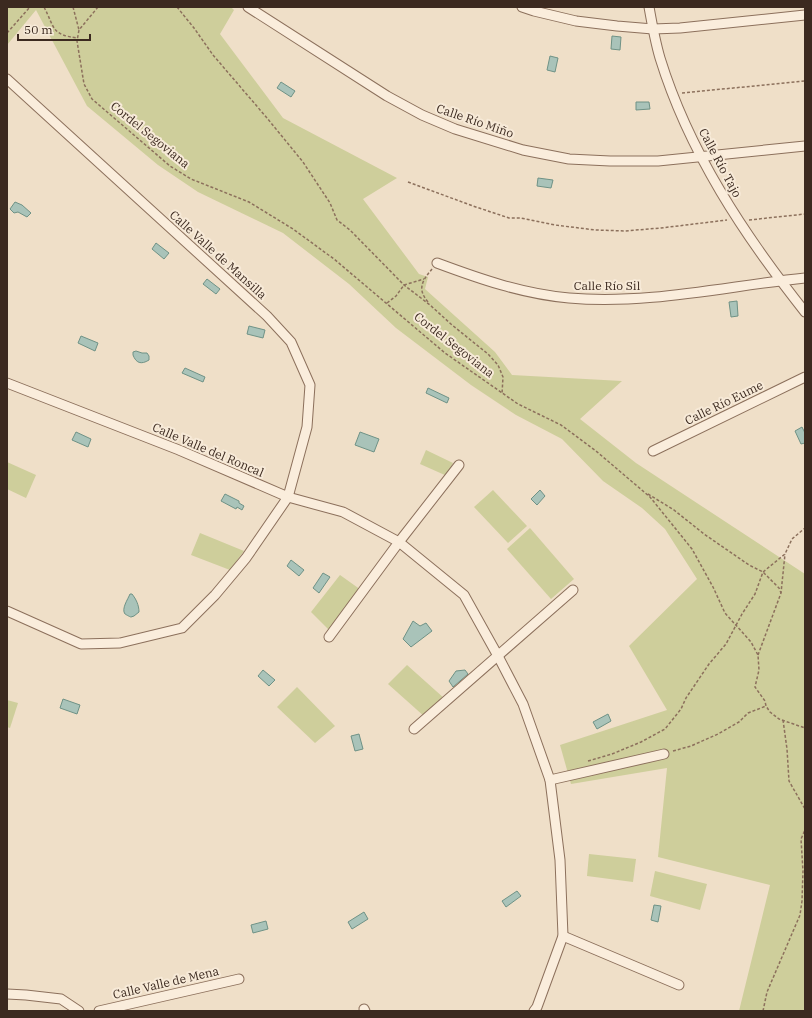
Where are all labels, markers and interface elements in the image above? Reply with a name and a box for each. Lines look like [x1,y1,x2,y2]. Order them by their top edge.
scale bar [18,16,90,42]
text: 50 m [24,22,53,37]
street label: Cordel Segoviana [108,98,193,171]
street label: Calle Río Miño [435,100,516,141]
street label: Calle Río Tajo [696,126,745,200]
street label: Calle Valle de Mansilla [167,207,270,302]
street label: Calle Río Sil [574,278,641,293]
street label: Cordel Segoviana [411,309,498,381]
street label: Calle Río Eume [682,377,765,428]
street label: Calle Valle del Roncal [150,419,267,480]
street label: Calle Valle de Mena [111,963,221,1002]

